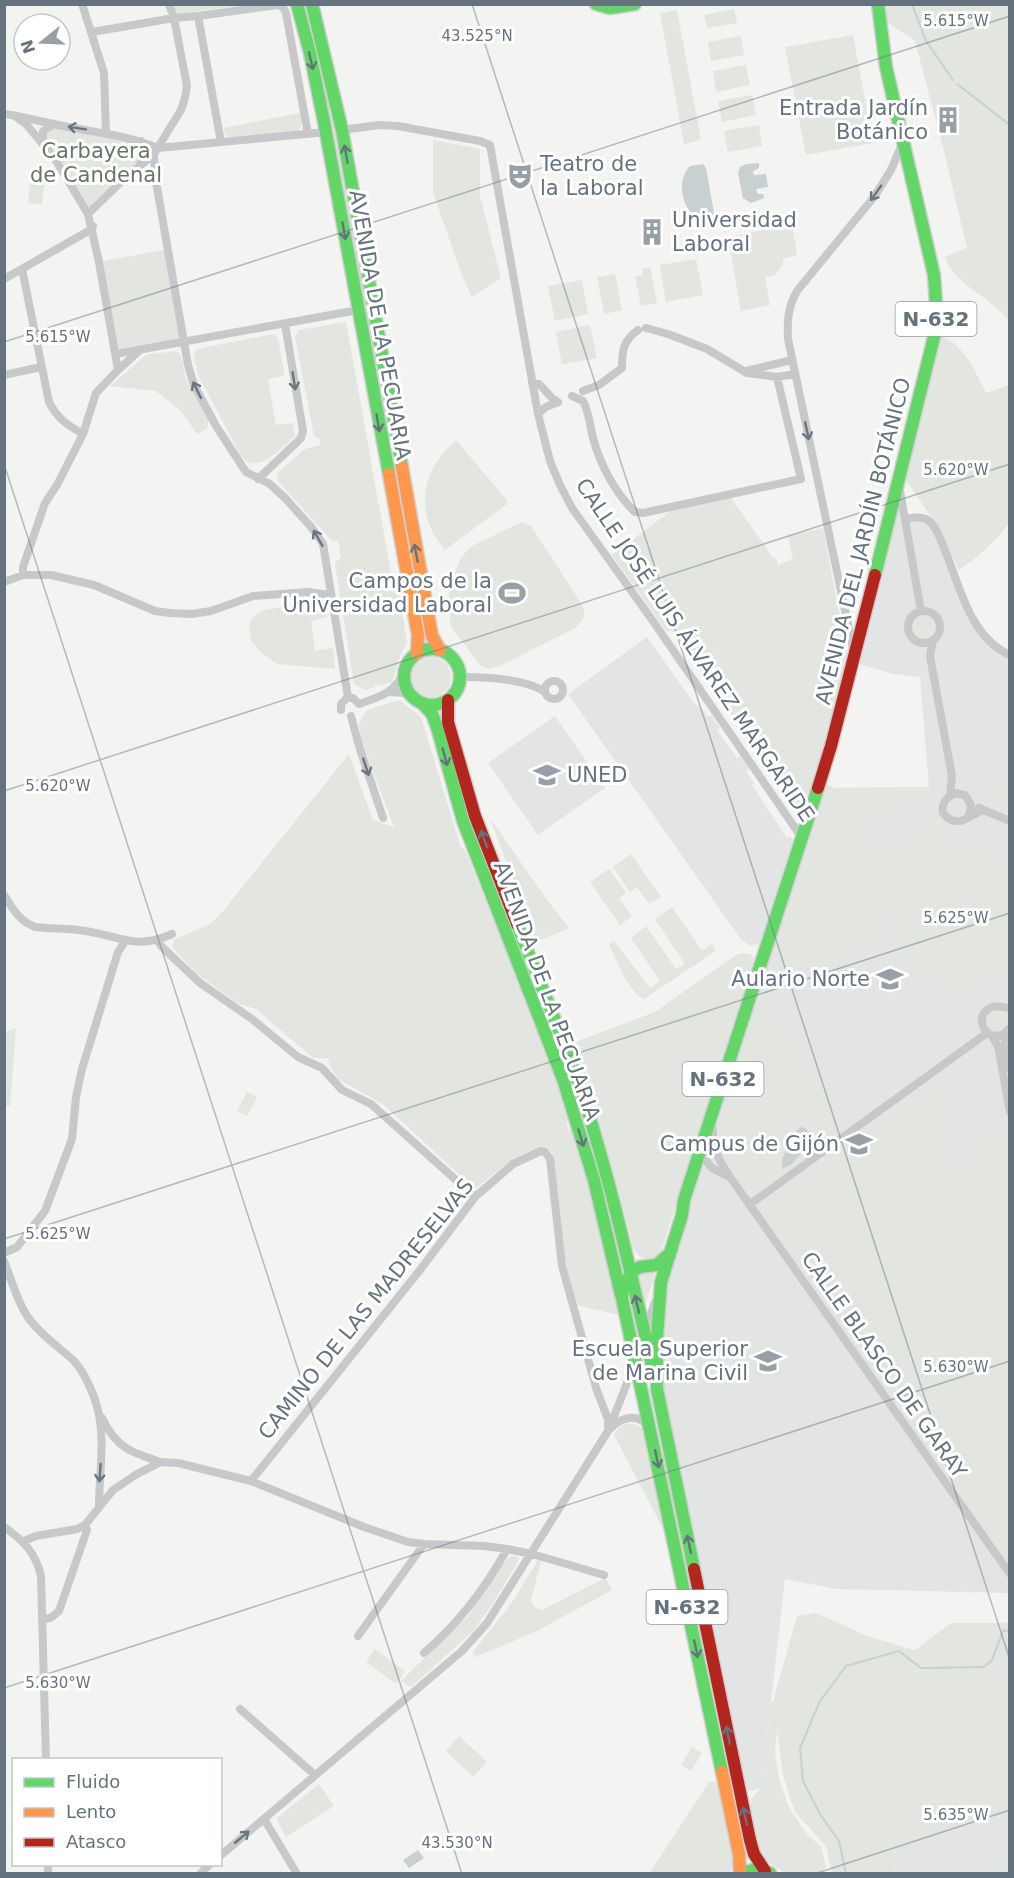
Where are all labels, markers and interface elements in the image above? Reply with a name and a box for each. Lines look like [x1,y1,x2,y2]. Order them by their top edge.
north arrow [12,12,72,72]
text: 5.615°W [923,12,989,30]
text: 43.525°N [441,27,513,45]
text: N [17,37,39,56]
one-way arrow [306,51,318,70]
place label: Entrada Jardín Botánico [779,96,928,144]
building icon: Entrada Jardín Botánico [933,105,963,135]
one-way arrow [67,122,87,133]
park label: Carbayera de Candenal [30,139,162,187]
one-way arrow [340,145,351,164]
place label: Teatro de la Laboral [539,152,643,200]
theatre icon: Teatro de la Laboral [505,161,535,191]
one-way arrow [870,185,882,201]
street label: AVENIDA DE LA PECUARIA [344,188,416,463]
place label: Universidad Laboral [672,208,797,256]
building icon: Universidad Laboral [637,217,667,247]
one-way arrow [338,220,349,240]
road number: N-632 [896,302,976,336]
text: 5.615°W [25,328,91,346]
one-way arrow [289,371,300,391]
street label: AVENIDA DEL JARDÍN BOTÁNICO [810,375,915,707]
one-way arrow [191,382,203,400]
one-way arrow [373,412,384,432]
one-way arrow [802,421,813,441]
text: 5.620°W [923,461,989,479]
street label: CALLE JOSÉ LUIS ÁLVAREZ MARGARIDE [571,473,820,826]
one-way arrow [312,530,324,547]
one-way arrow [410,544,421,563]
place label: Campos de la Universidad Laboral [282,569,492,617]
sports icon: Campos de la Universidad Laboral [497,578,527,608]
one-way arrow [440,747,452,766]
one-way arrow [361,757,372,776]
school or university icon: UNED [532,760,562,790]
place label: UNED [567,763,628,787]
text: 5.620°W [25,777,91,795]
one-way arrow [477,830,488,849]
street label: AVENIDA DE LA PECUARIA [489,858,605,1125]
text: 5.625°W [923,909,989,927]
school or university icon: Aulario Norte [875,964,905,994]
place label: Aulario Norte [731,967,870,991]
road number: N-632 [682,1062,764,1096]
one-way arrow [576,1128,587,1147]
school or university icon: Campus de Gijón [844,1129,874,1159]
place label: Campus de Gijón [660,1132,839,1156]
street label: CAMINO DE LAS MADRESELVAS [253,1174,479,1444]
text: 5.625°W [25,1225,91,1243]
street label: CALLE BLASCO DE GARAY [797,1247,972,1483]
one-way arrow [631,1294,643,1313]
place label: Escuela Superior de Marina Civil [572,1337,748,1385]
school or university icon: Escuela Superior de Marina Civil [753,1346,783,1376]
text: 5.630°W [923,1358,989,1376]
one-way arrow [651,1449,663,1468]
one-way arrow [94,1462,105,1482]
one-way arrow [683,1535,694,1555]
road number: N-632 [646,1590,728,1624]
one-way arrow [691,1639,702,1659]
text: 5.630°W [25,1674,91,1692]
one-way arrow [722,1726,733,1746]
legend [12,1758,222,1866]
text: Fluido [66,1771,120,1792]
text: Lento [66,1801,116,1822]
text: 5.635°W [923,1806,989,1824]
one-way arrow [738,1807,750,1826]
text: Atasco [66,1831,126,1852]
one-way arrow [234,1831,250,1844]
text: 43.530°N [421,1834,493,1852]

